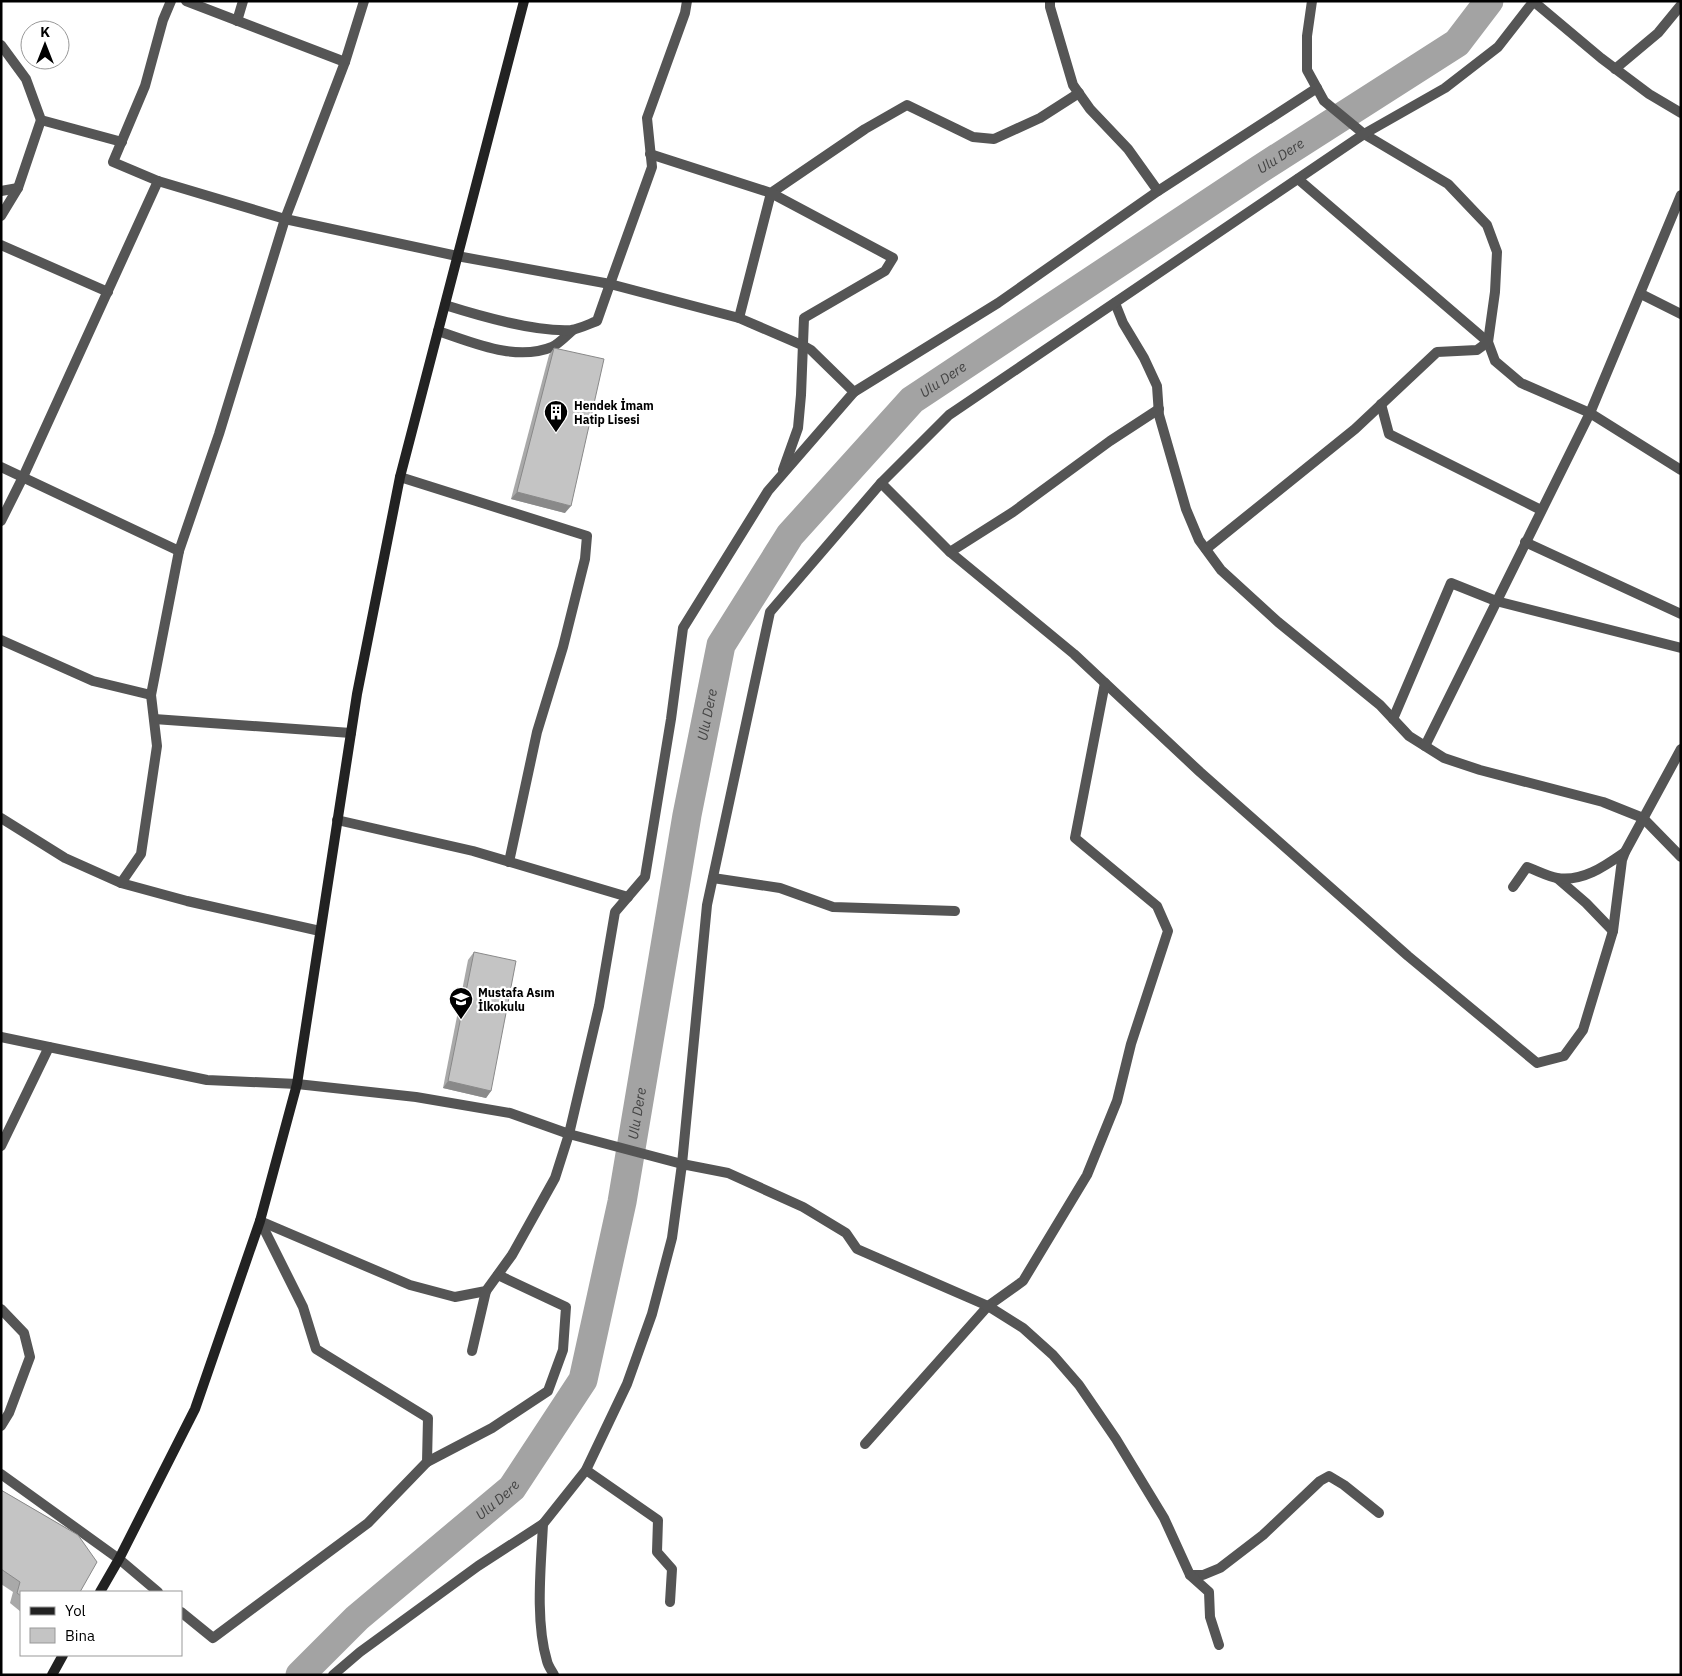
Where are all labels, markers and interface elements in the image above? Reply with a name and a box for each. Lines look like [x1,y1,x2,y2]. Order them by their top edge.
north arrow [20,20,70,70]
text: K [40,23,50,41]
water label: Ulu Dere [1254,134,1307,178]
water label: Ulu Dere [916,357,970,402]
place label: Hendek İmam Hatip Lisesi [574,398,654,427]
building icon: Hendek İmam Hatip Lisesi [543,399,569,433]
water label: Ulu Dere [693,687,721,742]
place label: Mustafa Asım İlkokulu [478,985,555,1014]
school or university icon: Mustafa Asım İlkokulu [448,986,474,1020]
water label: Ulu Dere [624,1086,650,1141]
water label: Ulu Dere [472,1477,524,1524]
legend [20,1591,182,1656]
text: Yol [65,1601,86,1620]
text: Bina [65,1626,95,1645]

